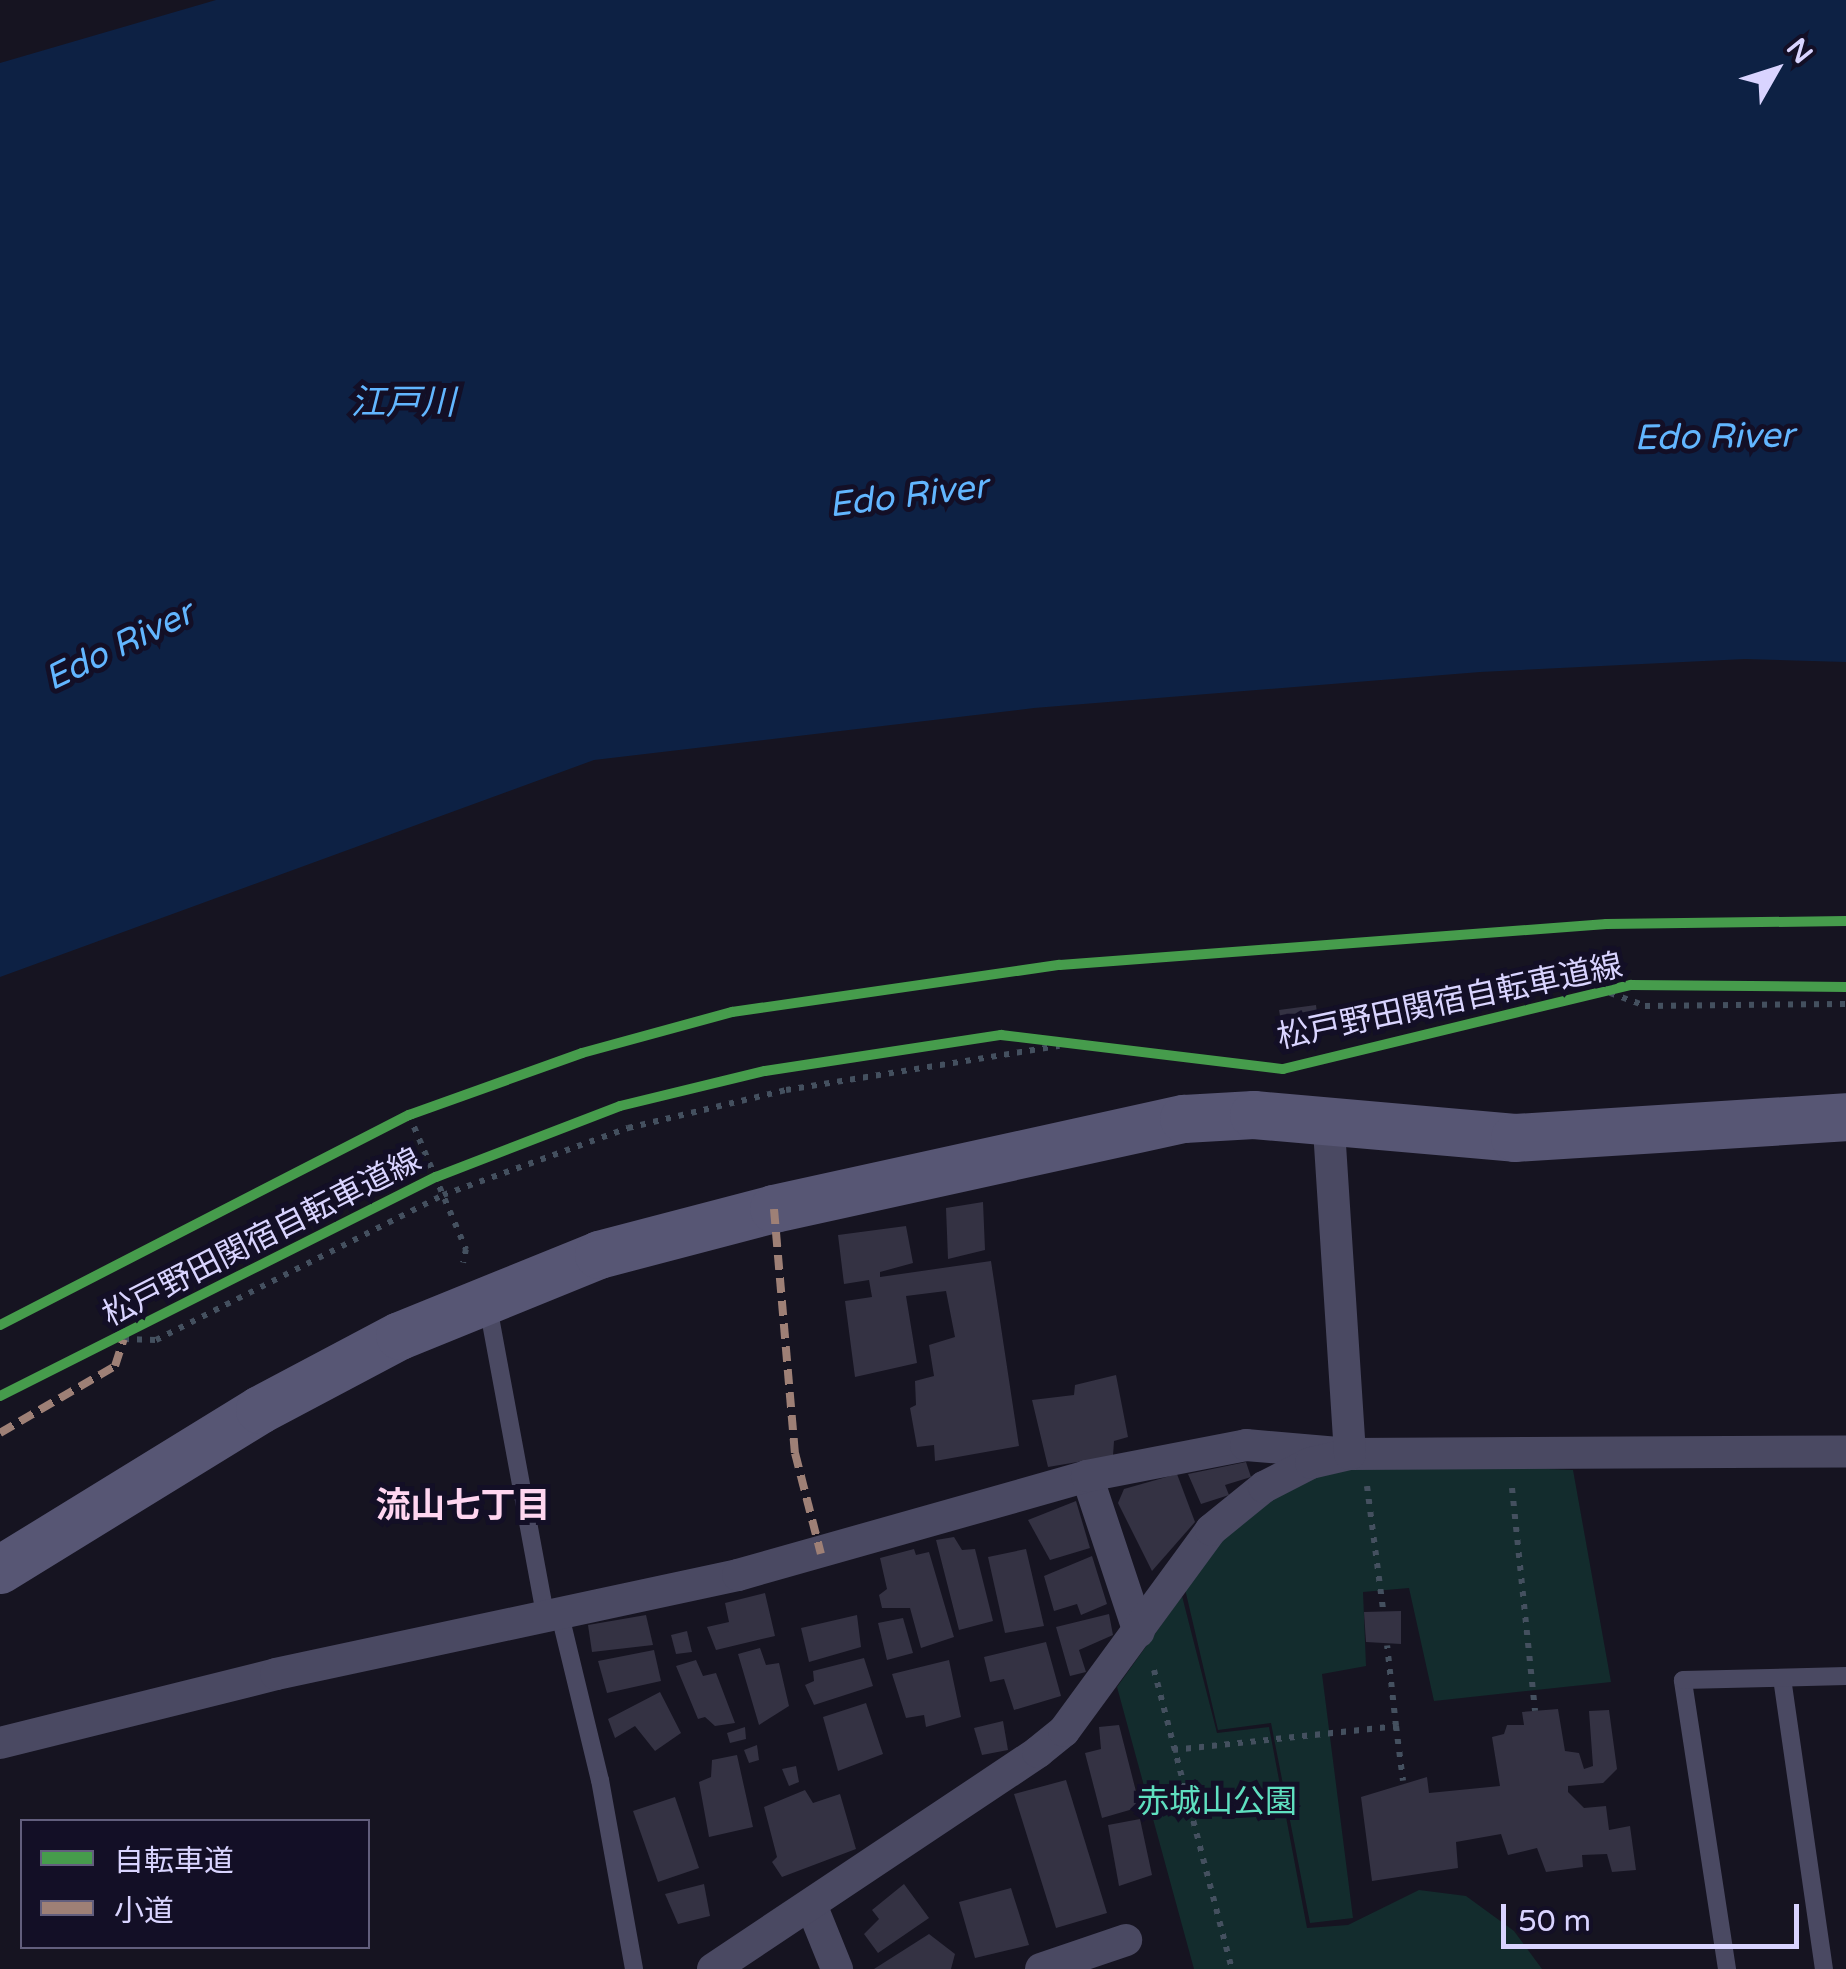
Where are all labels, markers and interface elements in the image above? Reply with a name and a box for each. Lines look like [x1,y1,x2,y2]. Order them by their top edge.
north arrow [1726,20,1826,120]
text: N [1779,32,1820,71]
water label: 江戸川 [351,382,455,424]
water label: Edo River [1634,415,1794,459]
water label: Edo River [826,465,990,527]
water label: Edo River [38,592,200,700]
street label: 松戸野田関宿自転車道線 [1274,947,1626,1057]
street label: 松戸野田関宿自転車道線 [96,1141,428,1335]
district label: 流山七丁目 [376,1485,550,1527]
park label: 赤城山公園 [1137,1783,1297,1821]
legend [20,1819,370,1949]
text: 自転車道 [114,1843,234,1880]
scale bar [1506,1884,1804,1946]
text: 小道 [114,1893,174,1930]
text: 50 m [1518,1903,1591,1940]

